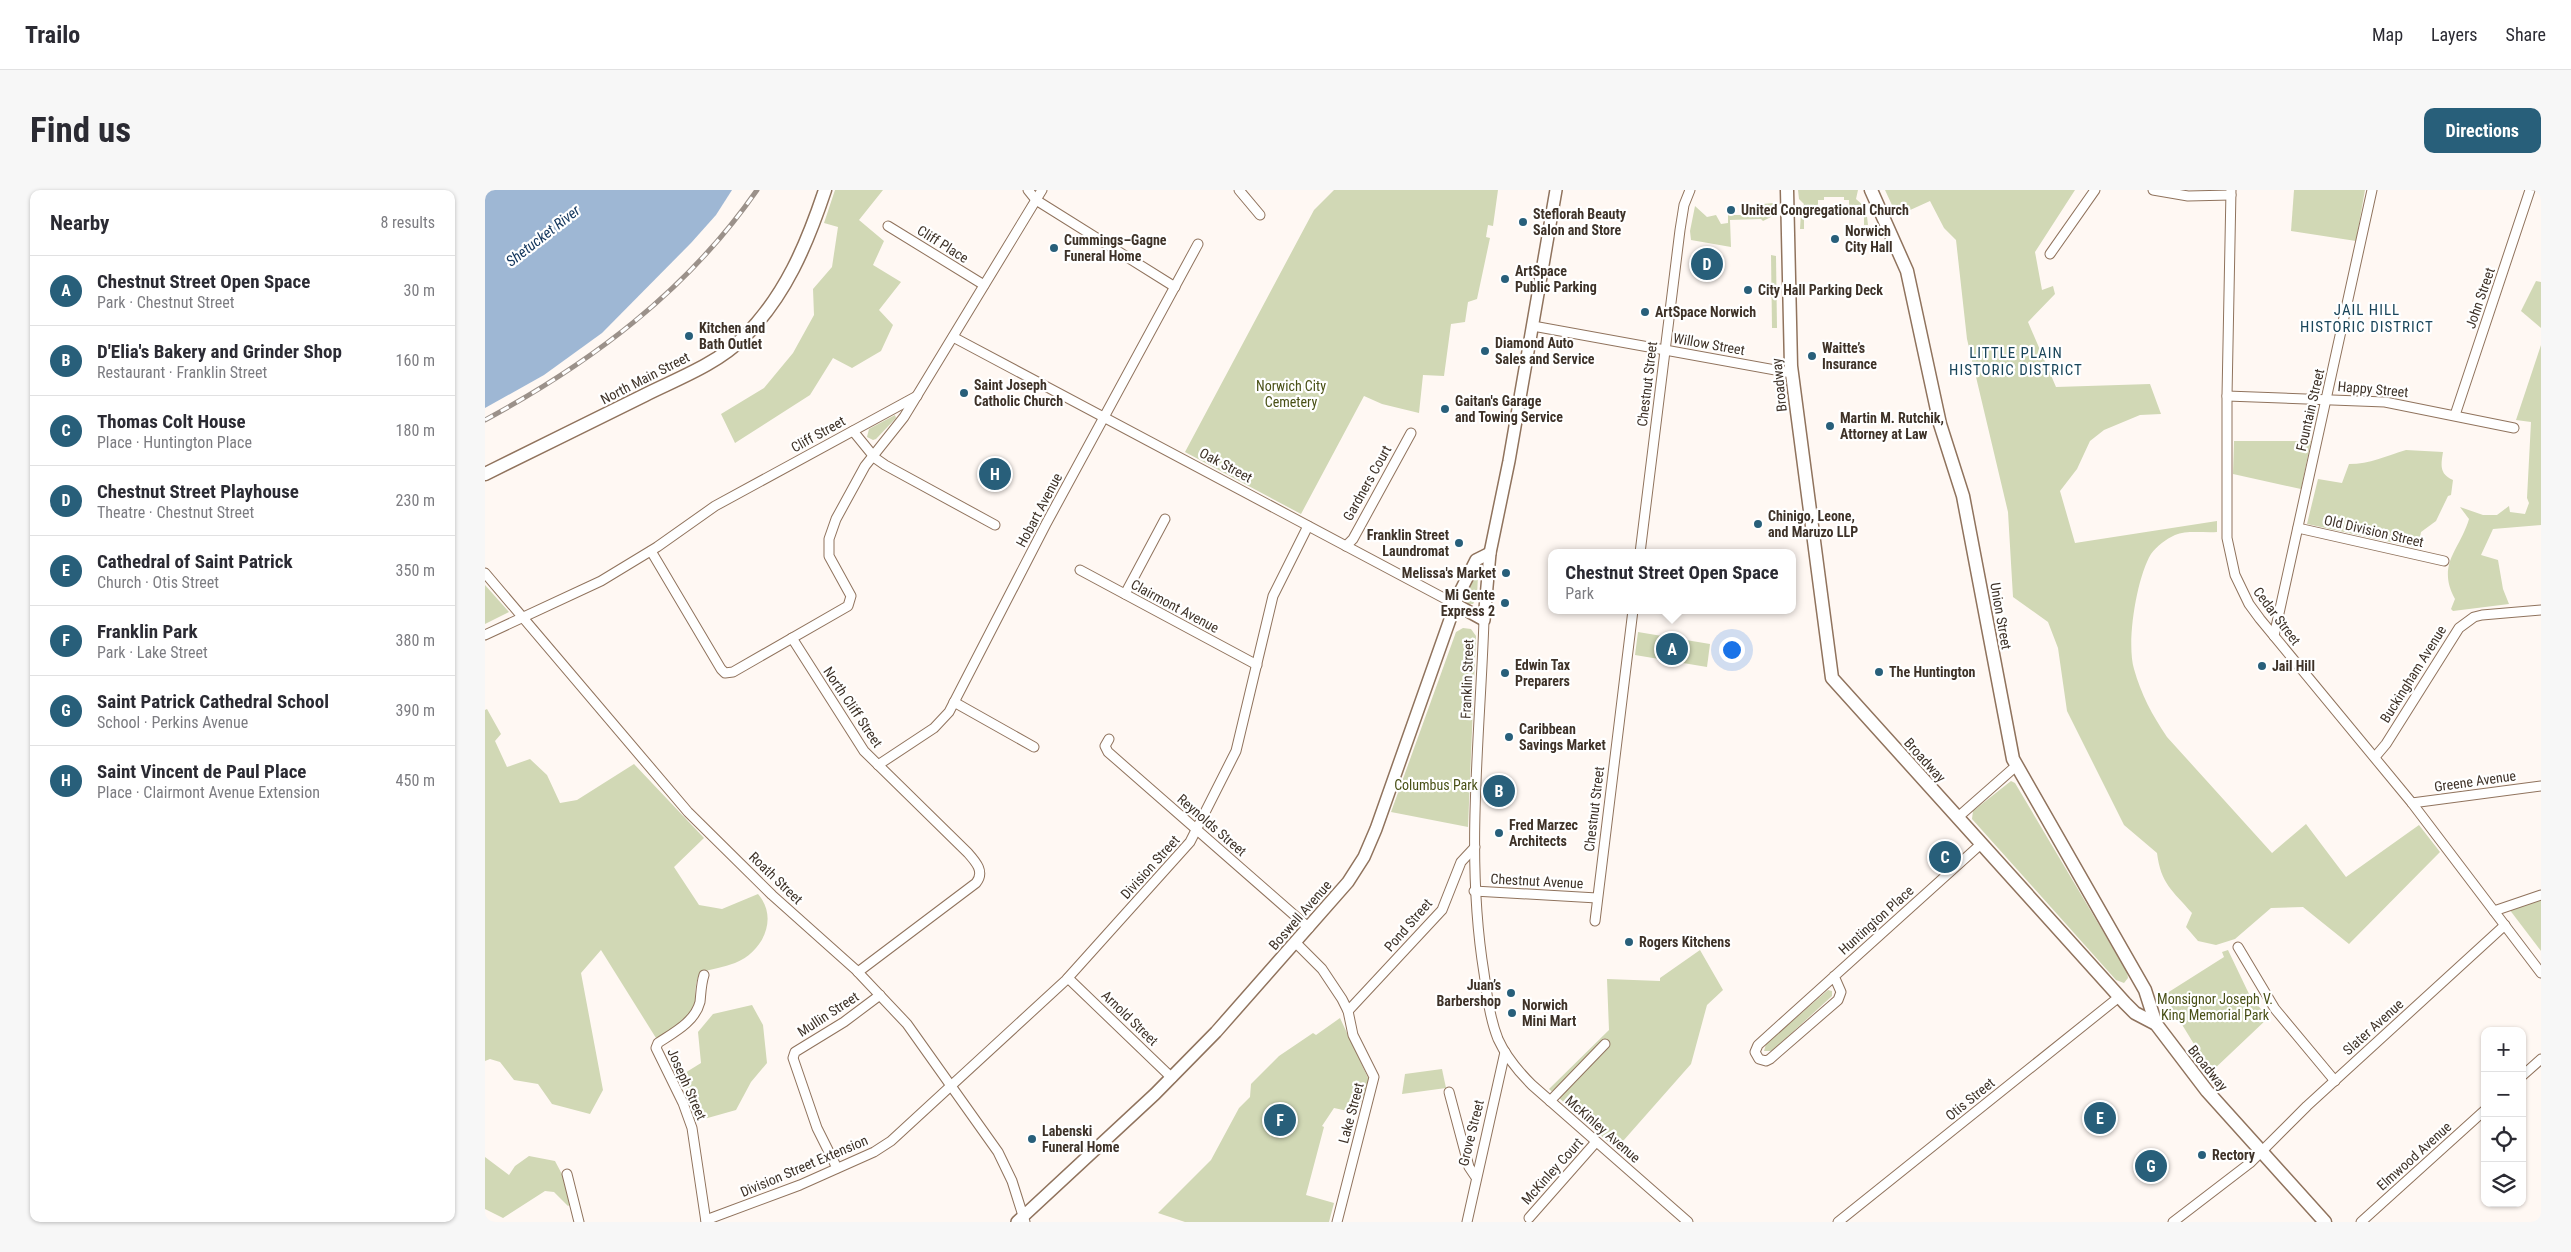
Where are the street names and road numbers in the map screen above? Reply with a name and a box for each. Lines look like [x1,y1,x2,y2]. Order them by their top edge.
street label: Cliff Place [915,222,972,266]
street label: John Street [2462,265,2498,331]
street label: Willow Street [1672,330,1746,358]
street label: Chestnut Street [1634,341,1660,427]
street label: North Main Street [598,349,692,407]
street label: Broadway [1768,357,1790,413]
street label: Fountain Street [2293,367,2327,453]
street label: Happy Street [2337,378,2409,400]
street label: Cliff Street [788,413,848,455]
street label: Gardners Court [1340,442,1394,524]
street label: Oak Street [1197,444,1255,486]
street label: Hobart Avenue [1013,470,1065,550]
street label: Old Division Street [2323,512,2425,550]
street label: Clairmont Avenue [1128,576,1222,636]
street label: Union Street [1987,581,2015,651]
street label: Cedar Street [2250,584,2304,648]
street label: Buckingham Avenue [2377,622,2450,726]
street label: Franklin Street [1458,639,1476,719]
street label: North Cliff Street [820,664,886,750]
street label: Broadway [1901,735,1949,786]
street label: Chestnut Street [1581,766,1607,852]
street label: Greene Avenue [2433,767,2517,795]
street label: Reynolds Street [1174,791,1250,859]
street label: Division Street [1117,832,1183,902]
street label: Roath Street [746,849,806,907]
street label: Chestnut Avenue [1490,871,1584,891]
street label: Boswell Avenue [1266,877,1335,953]
street label: Huntington Place [1835,882,1917,958]
street label: Pond Street [1381,895,1435,955]
street label: Arnold Street [1098,987,1162,1049]
street label: Mullin Street [794,988,862,1040]
street label: Slater Avenue [2340,995,2407,1058]
street label: Broadway [2185,1042,2231,1094]
street label: Joseph Street [664,1046,710,1122]
street label: Otis Street [1942,1074,1998,1124]
street label: Lake Street [1335,1081,1367,1145]
street label: McKinley Avenue [1562,1092,1644,1166]
street label: Grove Street [1455,1098,1487,1168]
street label: Elmwood Avenue [2374,1118,2455,1194]
street label: Division Street Extension [738,1132,870,1200]
street label: McKinley Court [1518,1134,1586,1208]

